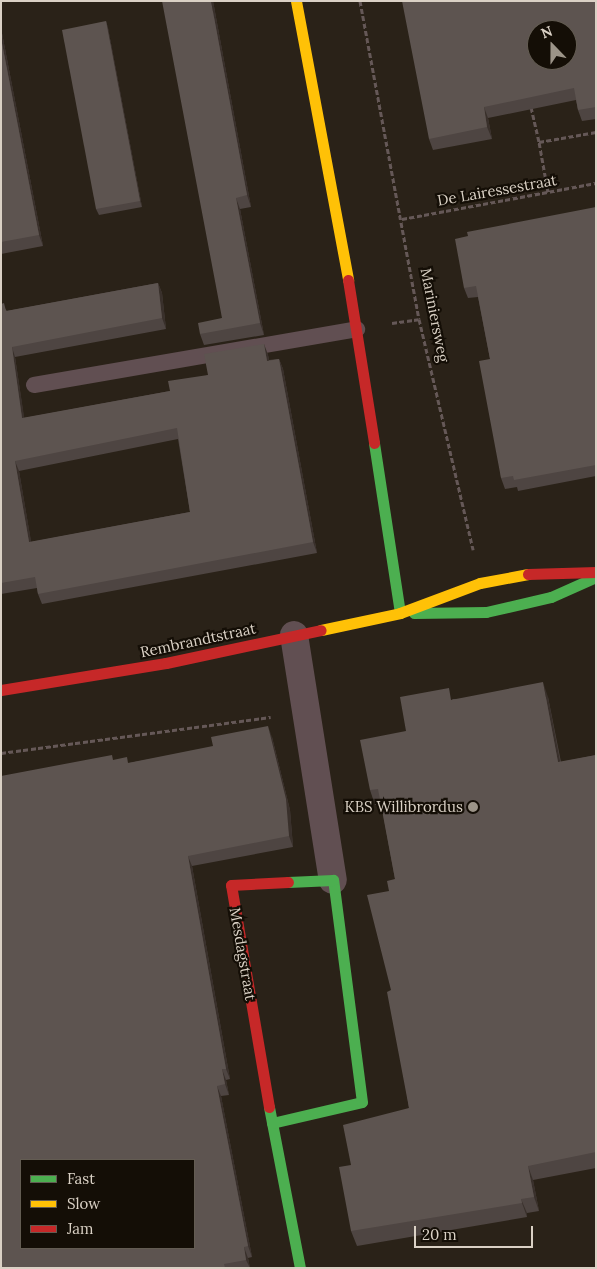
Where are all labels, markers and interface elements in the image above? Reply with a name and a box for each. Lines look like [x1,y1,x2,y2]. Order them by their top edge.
north arrow [527,20,577,70]
text: N [538,22,555,42]
street label: De Lairessestraat [436,171,558,209]
street label: Mariniersweg [417,266,453,364]
street label: Rembrandtstraat [138,619,258,661]
place label: KBS Willibrordus [345,798,463,816]
marker: KBS Willibrordus [467,801,479,813]
street label: Mesdagstraat [226,906,260,1002]
legend [20,1159,195,1249]
text: Fast [67,1169,95,1188]
text: Slow [67,1194,100,1213]
scale bar [417,1216,536,1248]
text: Jam [67,1219,94,1238]
text: 20 m [422,1225,457,1244]

